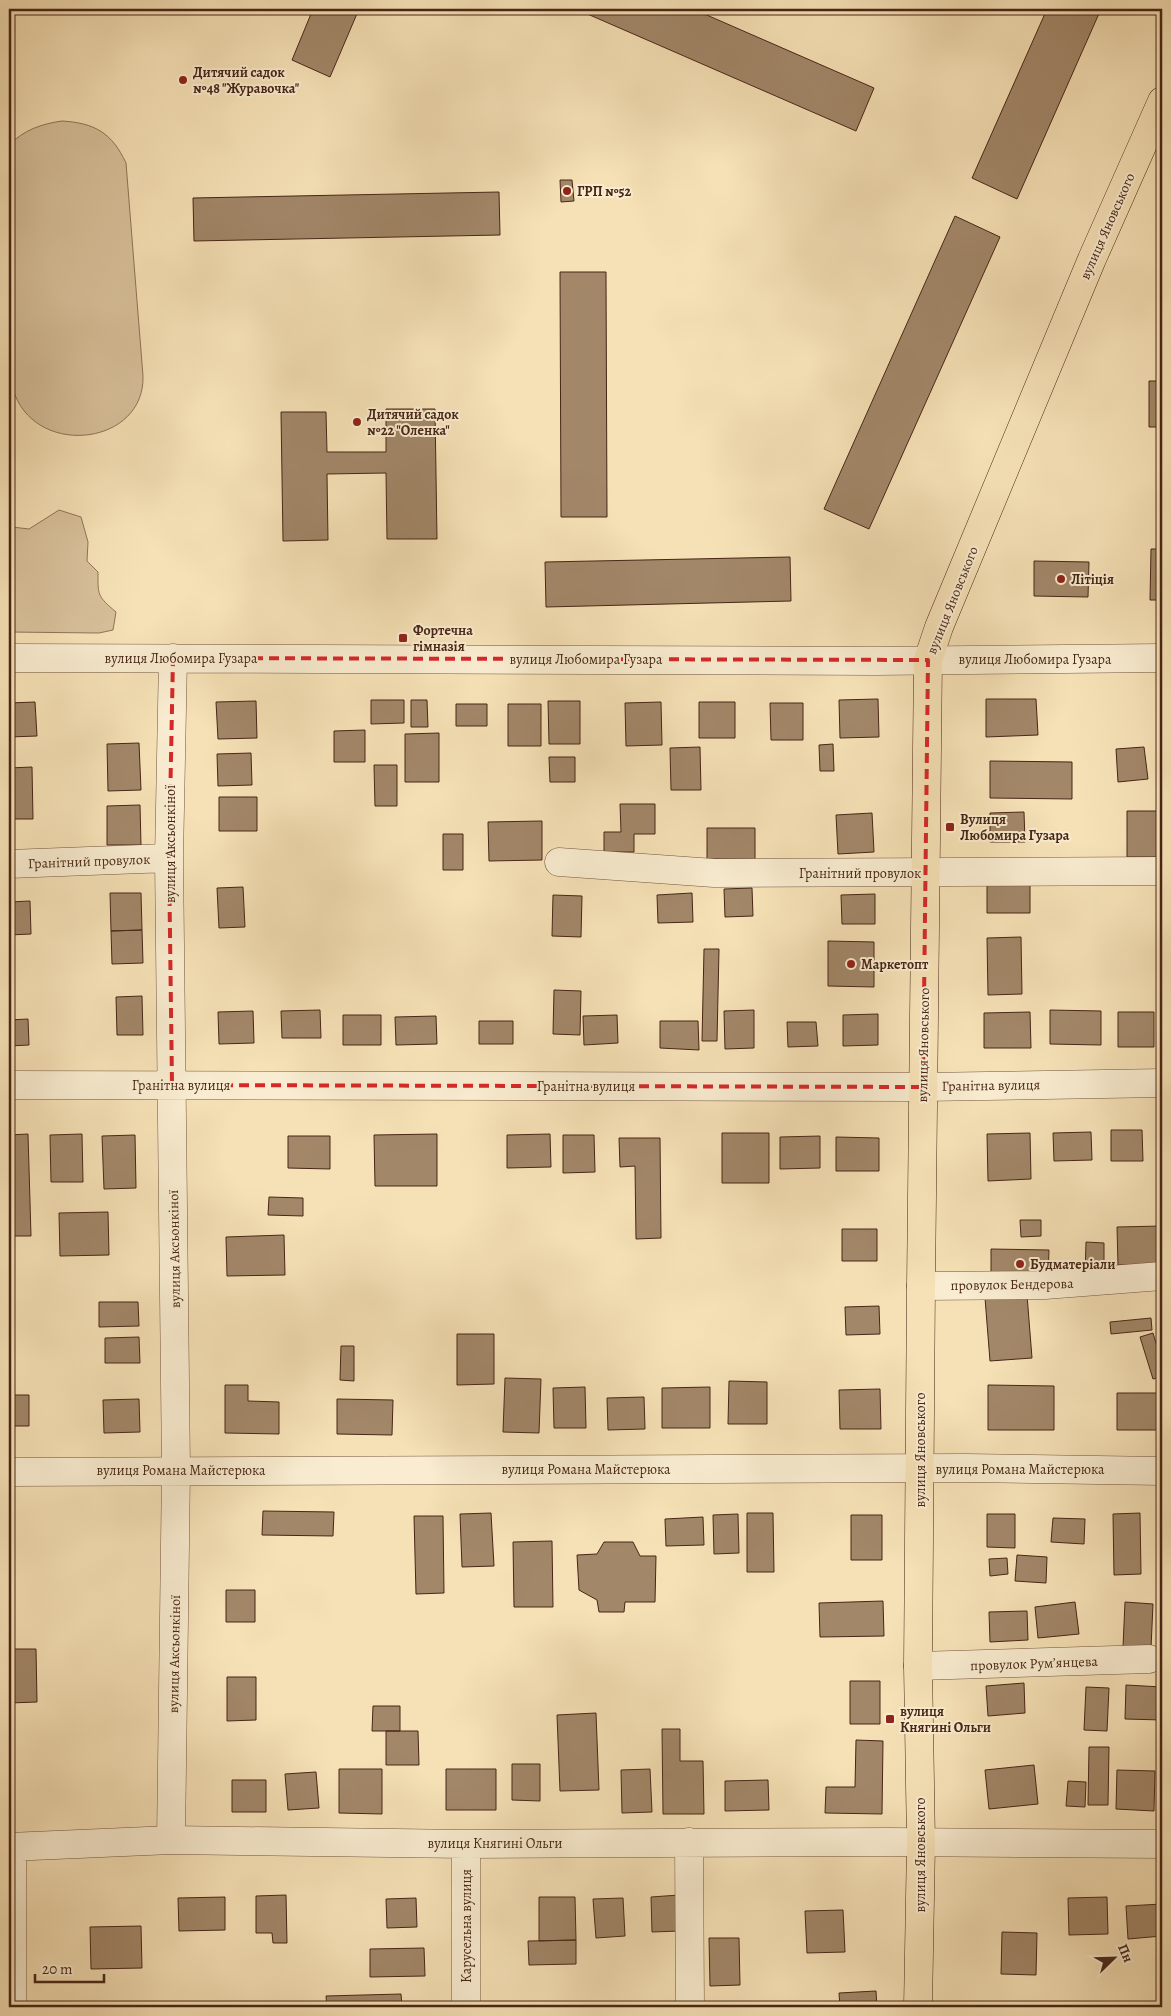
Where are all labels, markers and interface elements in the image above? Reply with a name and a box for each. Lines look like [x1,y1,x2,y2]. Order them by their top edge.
place label: Дитячий садок №48 "Журавочка" [193,63,300,98]
marker: Дитячий садок №48 "Журавочка" [177,74,189,86]
street label: вулиця Яновського [1075,170,1140,283]
place label: ГРП №52 [577,182,632,201]
marker: ГРП №52 [561,185,573,197]
place label: Дитячий садок №22 "Оленка" [367,405,459,440]
marker: Дитячий садок №22 "Оленка" [351,416,363,428]
street label: вулиця Яновського [922,543,983,657]
place label: Літіція [1071,570,1114,589]
marker: Літіція [1055,573,1067,585]
place label: Фортечна гімназія [413,621,473,656]
marker: Фортечна гімназія [397,632,409,644]
street label: вулиця Любомира Гузара [105,649,258,668]
street label: вулиця Любомира Гузара [510,650,663,669]
street label: вулиця Любомира Гузара [959,650,1112,669]
street label: вулиця Аксьонкіної [161,785,180,903]
place label: Вулиця Любомира Гузара [960,810,1070,845]
marker: Вулиця Любомира Гузара [944,821,956,833]
street label: Гранітний провулок [27,850,151,873]
street label: Гранітний провулок [799,864,921,883]
place label: Маркетопт [861,955,929,974]
marker: Маркетопт [845,958,857,970]
street label: вулиця Яновського [913,987,934,1103]
street label: Гранітна вулиця [942,1075,1041,1096]
street label: Гранітна вулиця [132,1076,231,1095]
street label: Гранітна вулиця [537,1077,636,1096]
street label: вулиця Аксьонкіної [164,1190,185,1308]
place label: Будматеріали [1030,1255,1115,1274]
marker: Будматеріали [1014,1258,1026,1270]
street label: провулок Бендерова [950,1274,1074,1295]
street label: вулиця Яновського [911,1393,930,1507]
street label: вулиця Романа Майстерюка [502,1460,671,1479]
street label: вулиця Романа Майстерюка [936,1460,1105,1479]
street label: вулиця Романа Майстерюка [97,1461,266,1480]
street label: вулиця Аксьонкіної [164,1595,185,1713]
street label: провулок Румʼянцева [970,1652,1099,1675]
place label: вулиця Княгині Ольги [900,1702,991,1737]
marker: вулиця Княгині Ольги [884,1713,896,1725]
street label: вулиця Яновського [911,1798,930,1912]
street label: вулиця Княгині Ольги [427,1834,563,1853]
street label: Карусельна вулиця [457,1869,476,1983]
north arrow [1088,1934,1138,1984]
text: Пн [1113,1941,1138,1965]
scale bar [35,1951,104,1983]
text: 20 m [42,1959,73,1979]

